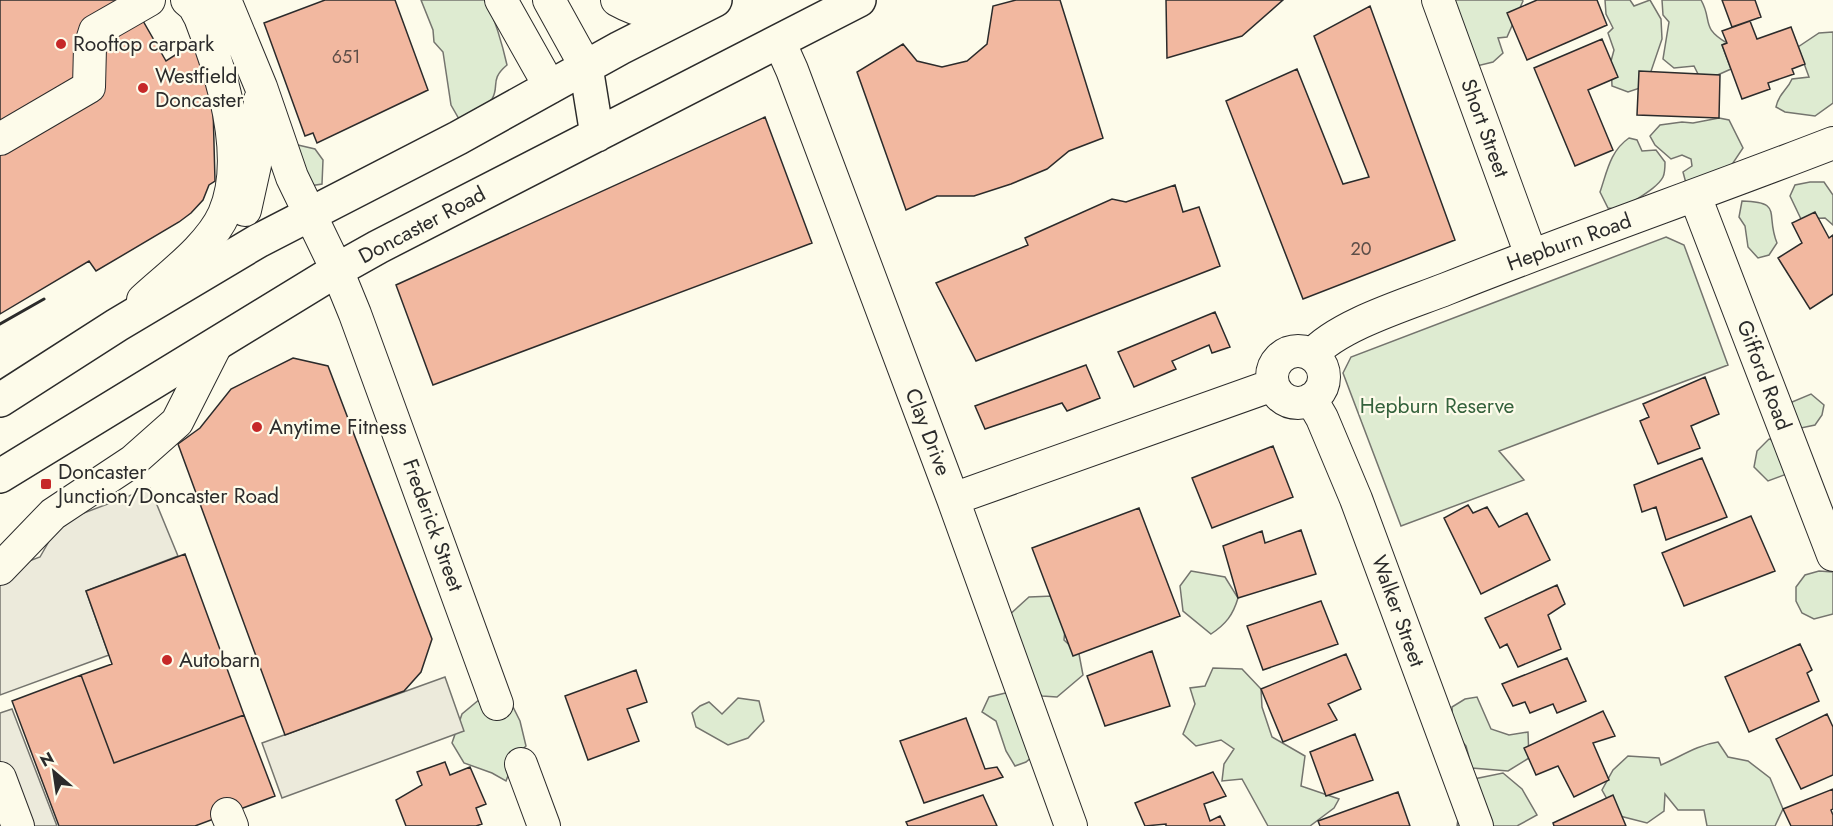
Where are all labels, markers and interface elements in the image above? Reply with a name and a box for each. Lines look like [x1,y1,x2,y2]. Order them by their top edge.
place label: Rooftop carpark [73,29,215,59]
marker: Rooftop carpark [54,37,68,51]
house number: 651 [332,44,360,70]
place label: Westfield Doncaster [155,61,244,115]
street label: Short Street [1453,75,1517,181]
marker: Westfield Doncaster [136,81,150,95]
street label: Doncaster Road [353,179,491,271]
street label: Hepburn Road [1502,206,1636,278]
house number: 20 [1350,236,1372,262]
street label: Gifford Road [1729,315,1799,435]
street label: Clay Drive [898,384,958,480]
park label: Hepburn Reserve [1360,391,1515,421]
place label: Anytime Fitness [269,412,407,442]
marker: Anytime Fitness [250,420,264,434]
street label: Frederick Street [395,455,471,595]
place label: Doncaster Junction/Doncaster Road [55,457,279,511]
marker: Doncaster Junction/Doncaster Road [39,477,53,491]
street label: Walker Street [1364,551,1432,671]
place label: Autobarn [179,645,260,675]
marker: Autobarn [160,653,174,667]
north arrow [24,742,84,802]
text: N [36,746,58,772]

